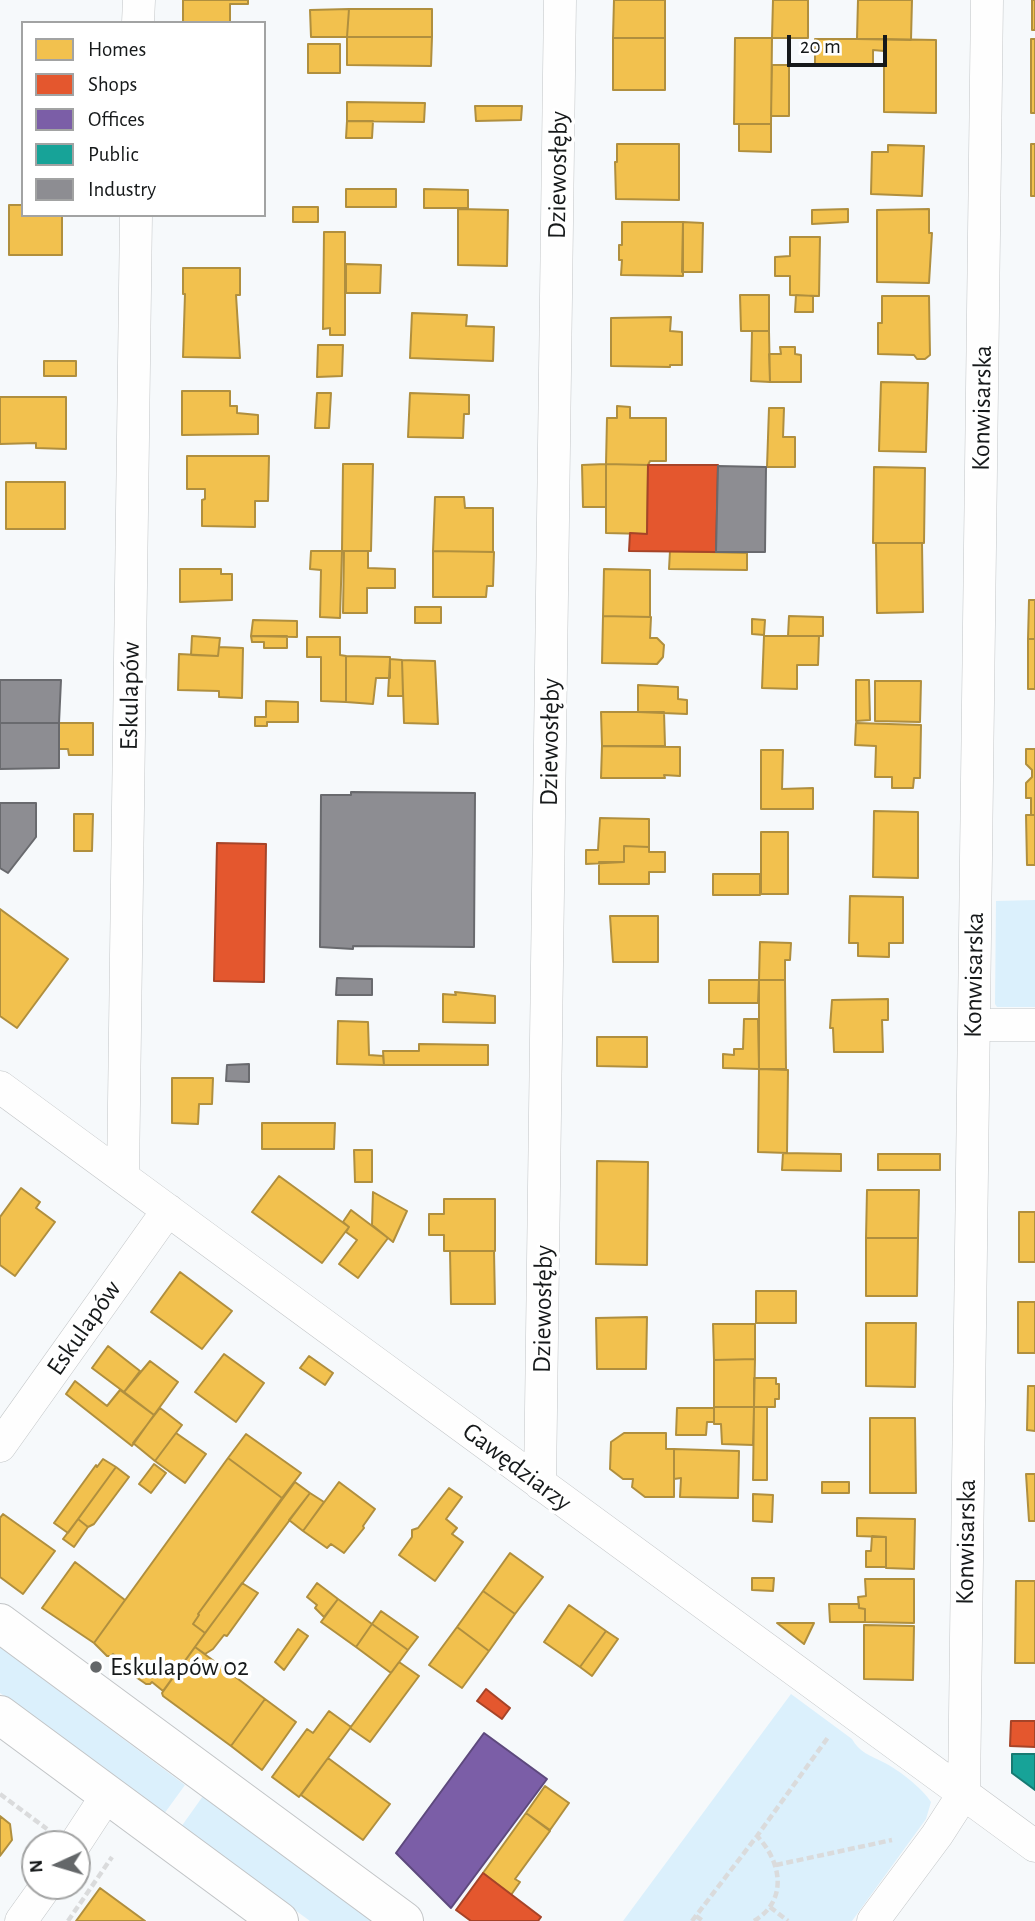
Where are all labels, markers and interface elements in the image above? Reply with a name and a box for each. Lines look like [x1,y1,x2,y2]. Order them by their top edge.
legend [21,21,266,217]
scale bar [790,21,890,65]
text: 20 m [800,36,841,57]
text: Homes [88,39,146,60]
text: Shops [88,74,137,95]
text: Offices [88,109,145,130]
street label: Dziewosłęby [541,111,575,239]
text: Public [88,144,138,165]
text: Industry [88,179,156,200]
street label: Konwisarska [965,345,999,471]
street label: Eskulapów [113,641,147,751]
street label: Dziewosłęby [533,678,567,806]
street label: Konwisarska [957,912,991,1038]
street label: Dziewosłęby [526,1245,560,1373]
street label: Eskulapów [40,1274,128,1382]
street label: Gawędziarzy [456,1416,578,1518]
street label: Konwisarska [949,1479,983,1605]
place label: Eskulapów 02 [110,1651,249,1683]
marker: Eskulapów 02 [88,1659,104,1675]
north arrow [21,1830,91,1900]
text: N [27,1859,46,1874]

